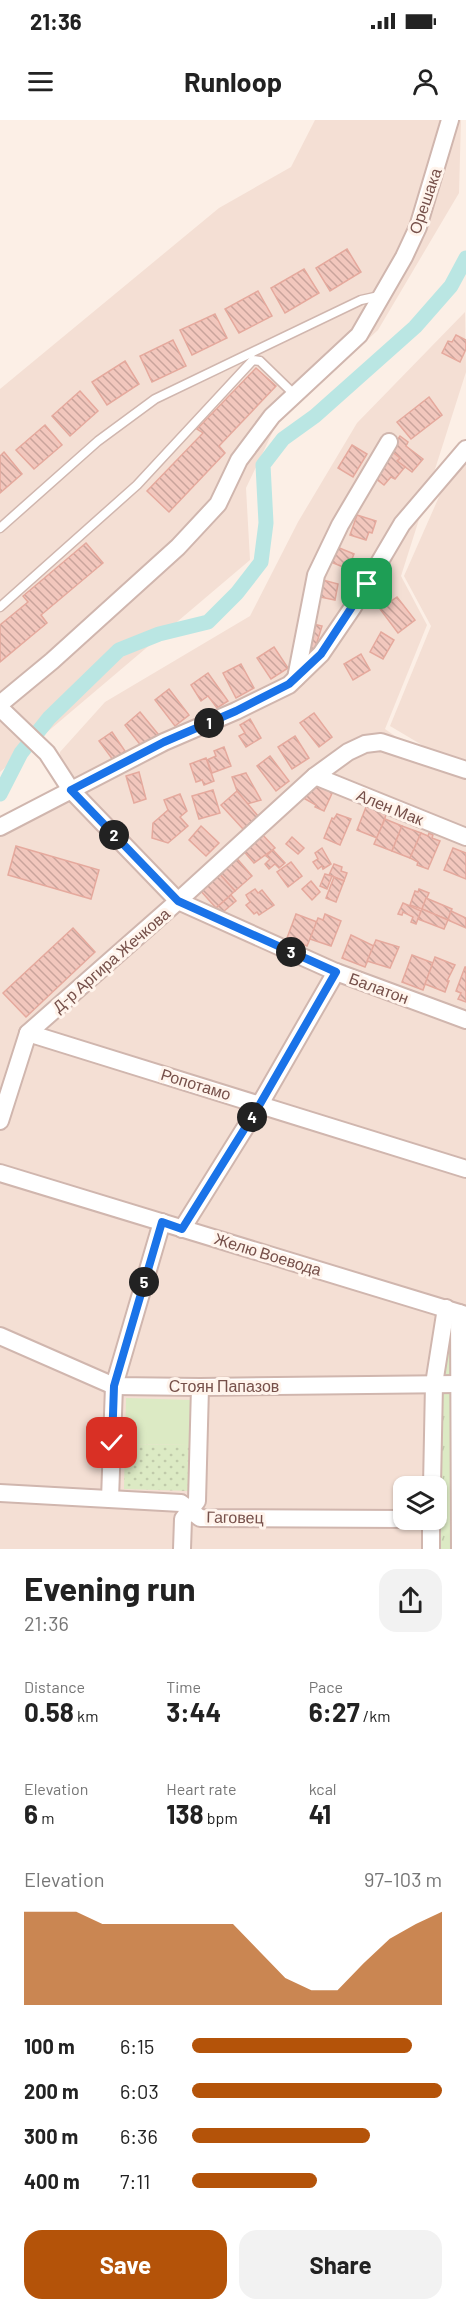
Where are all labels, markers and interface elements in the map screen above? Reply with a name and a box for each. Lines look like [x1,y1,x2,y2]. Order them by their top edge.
text: 21:36 [30,8,82,34]
icon: menu [24,65,57,98]
text: Runloop [184,65,282,97]
icon: person [409,65,442,98]
street label: Орешака [404,165,445,236]
pin [341,558,392,609]
icon: arrive [350,567,383,600]
pin: 1 [194,708,224,738]
text: 1 [206,713,212,732]
street label: Ален Мак [354,785,427,829]
pin: 2 [99,820,129,850]
text: 2 [110,825,118,844]
street label: Д-р Аргира Жечкова [48,903,173,1016]
pin: 3 [276,937,306,967]
text: 3 [287,942,295,961]
street label: Балатон [347,968,412,1007]
street label: Ропотамо [159,1064,233,1103]
pin: 4 [237,1102,267,1132]
text: 4 [247,1107,257,1126]
street label: Желю Воевода [212,1228,324,1279]
pin: 5 [129,1267,159,1297]
text: 5 [140,1272,148,1291]
street label: Стоян Папазов [169,1376,279,1395]
pin [86,1417,137,1468]
icon: check [95,1426,128,1459]
map controls [393,1476,447,1530]
button: layers [393,1476,447,1530]
street label: Гаговец [206,1507,264,1526]
text: Evening run [24,1568,196,1608]
button: share [379,1569,442,1632]
text: 21:36 [24,1611,69,1635]
text: Distance [24,1677,85,1696]
text: Time [166,1677,201,1696]
text: Pace [309,1677,343,1696]
text: 0.58 [24,1696,74,1727]
text: 3:44 [166,1696,221,1727]
text: 6:27 [309,1696,360,1727]
text: km [74,1706,98,1725]
text: /km [360,1706,390,1725]
text: Elevation [24,1779,88,1798]
text: Heart rate [166,1779,237,1798]
text: kcal [309,1779,337,1798]
text: 6 [24,1798,38,1829]
text: 138 [166,1798,204,1829]
text: 41 [309,1798,331,1829]
text: m [38,1808,54,1827]
text: bpm [204,1808,238,1827]
text: Elevation [24,1867,105,1891]
text: 97–103 m [364,1867,442,1891]
text: 100 m [24,2034,75,2058]
text: 6:15 [120,2034,154,2058]
text: 200 m [24,2079,79,2103]
text: 6:03 [120,2079,159,2103]
text: 300 m [24,2124,78,2148]
text: 6:36 [120,2124,158,2148]
text: 400 m [24,2169,80,2193]
text: 7:11 [120,2169,150,2193]
button: Save [24,2230,227,2299]
button: Share [239,2230,442,2299]

